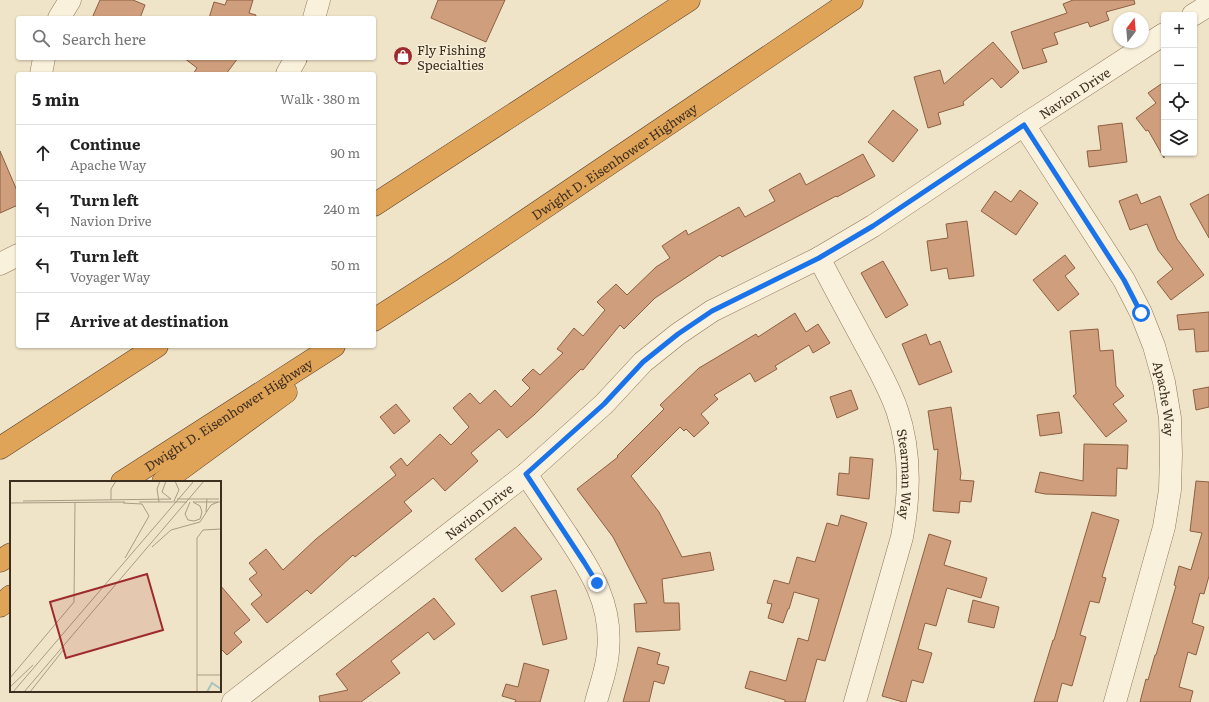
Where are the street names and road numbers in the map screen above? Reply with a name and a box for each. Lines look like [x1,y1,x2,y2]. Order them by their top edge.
street label: Navion Drive [1035,62,1114,123]
street label: Dwight D. Eisenhower Highway [527,98,701,224]
street label: Dwight D. Eisenhower Highway [140,353,316,475]
street label: Apache Way [1149,359,1180,437]
street label: Stearman Way [893,427,917,521]
street label: Navion Drive [440,478,517,544]

